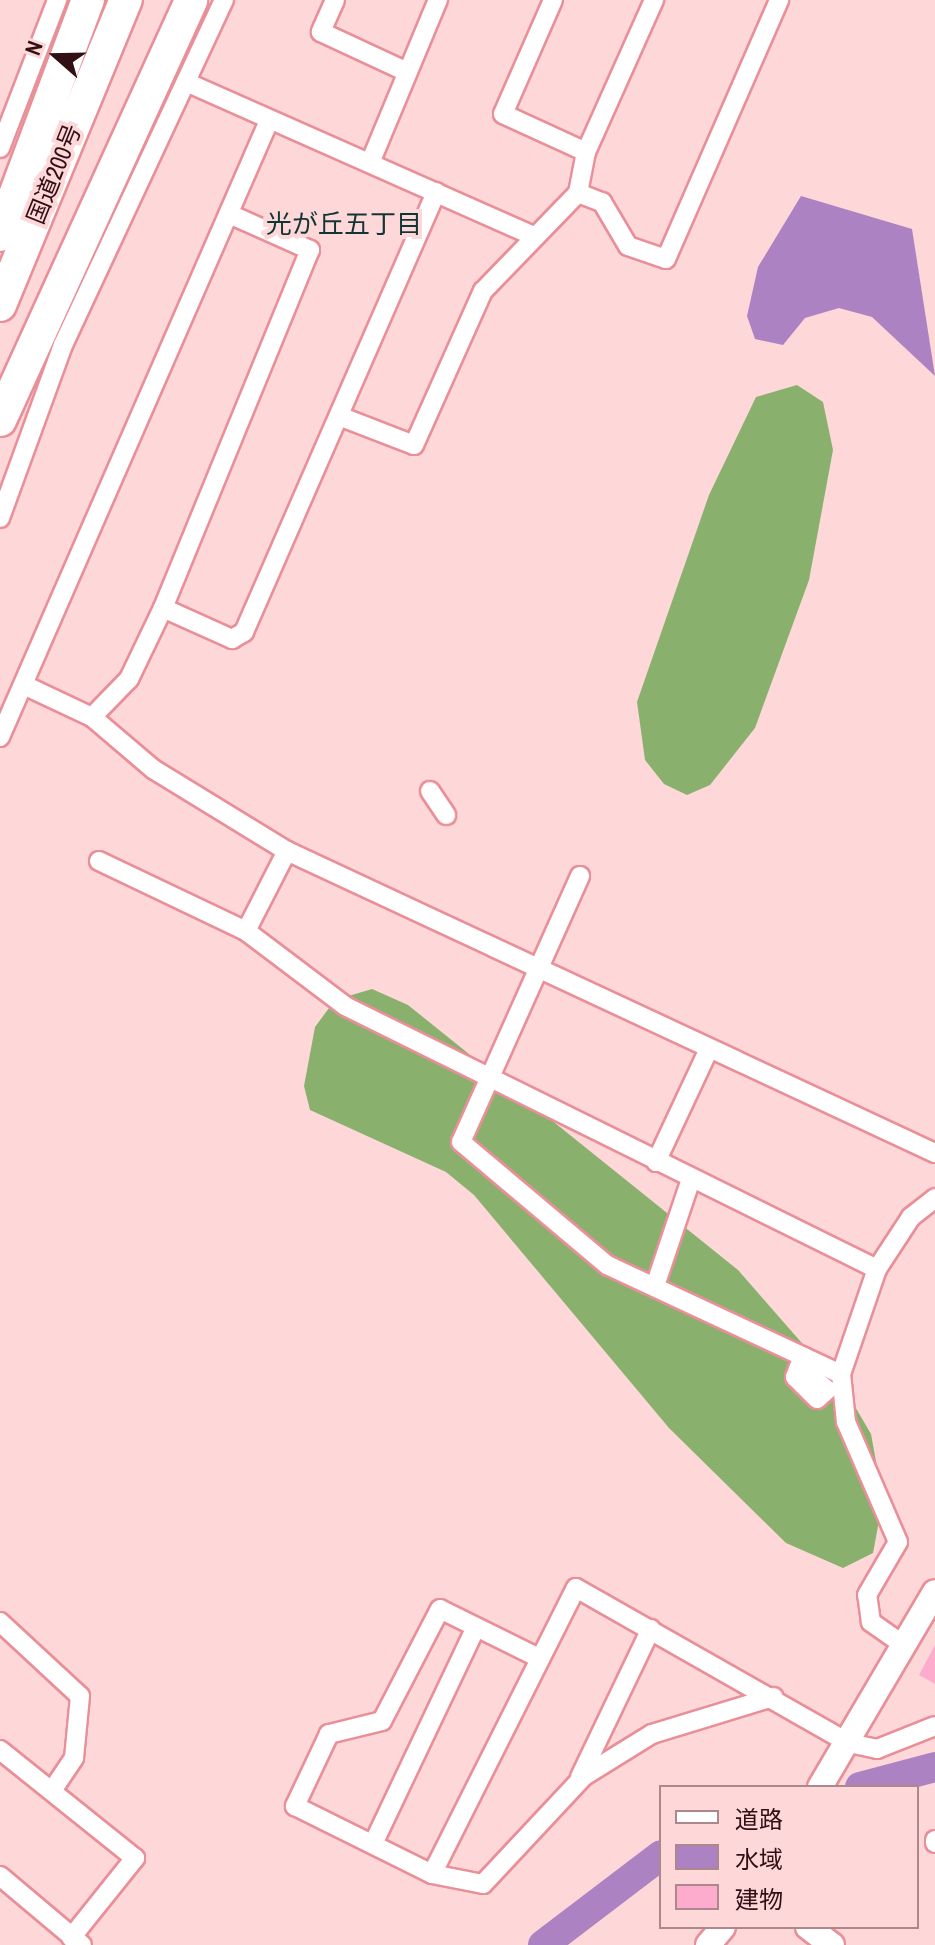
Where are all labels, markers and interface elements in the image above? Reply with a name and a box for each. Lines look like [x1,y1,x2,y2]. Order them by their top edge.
north arrow [16,16,96,96]
text: N [17,37,50,59]
street label: 国道200号 [21,120,87,228]
district label: 光が丘五丁目 [266,208,422,240]
legend [659,1785,919,1929]
text: 道路 [735,1803,783,1835]
text: 水域 [735,1843,783,1875]
text: 建物 [735,1883,783,1915]

